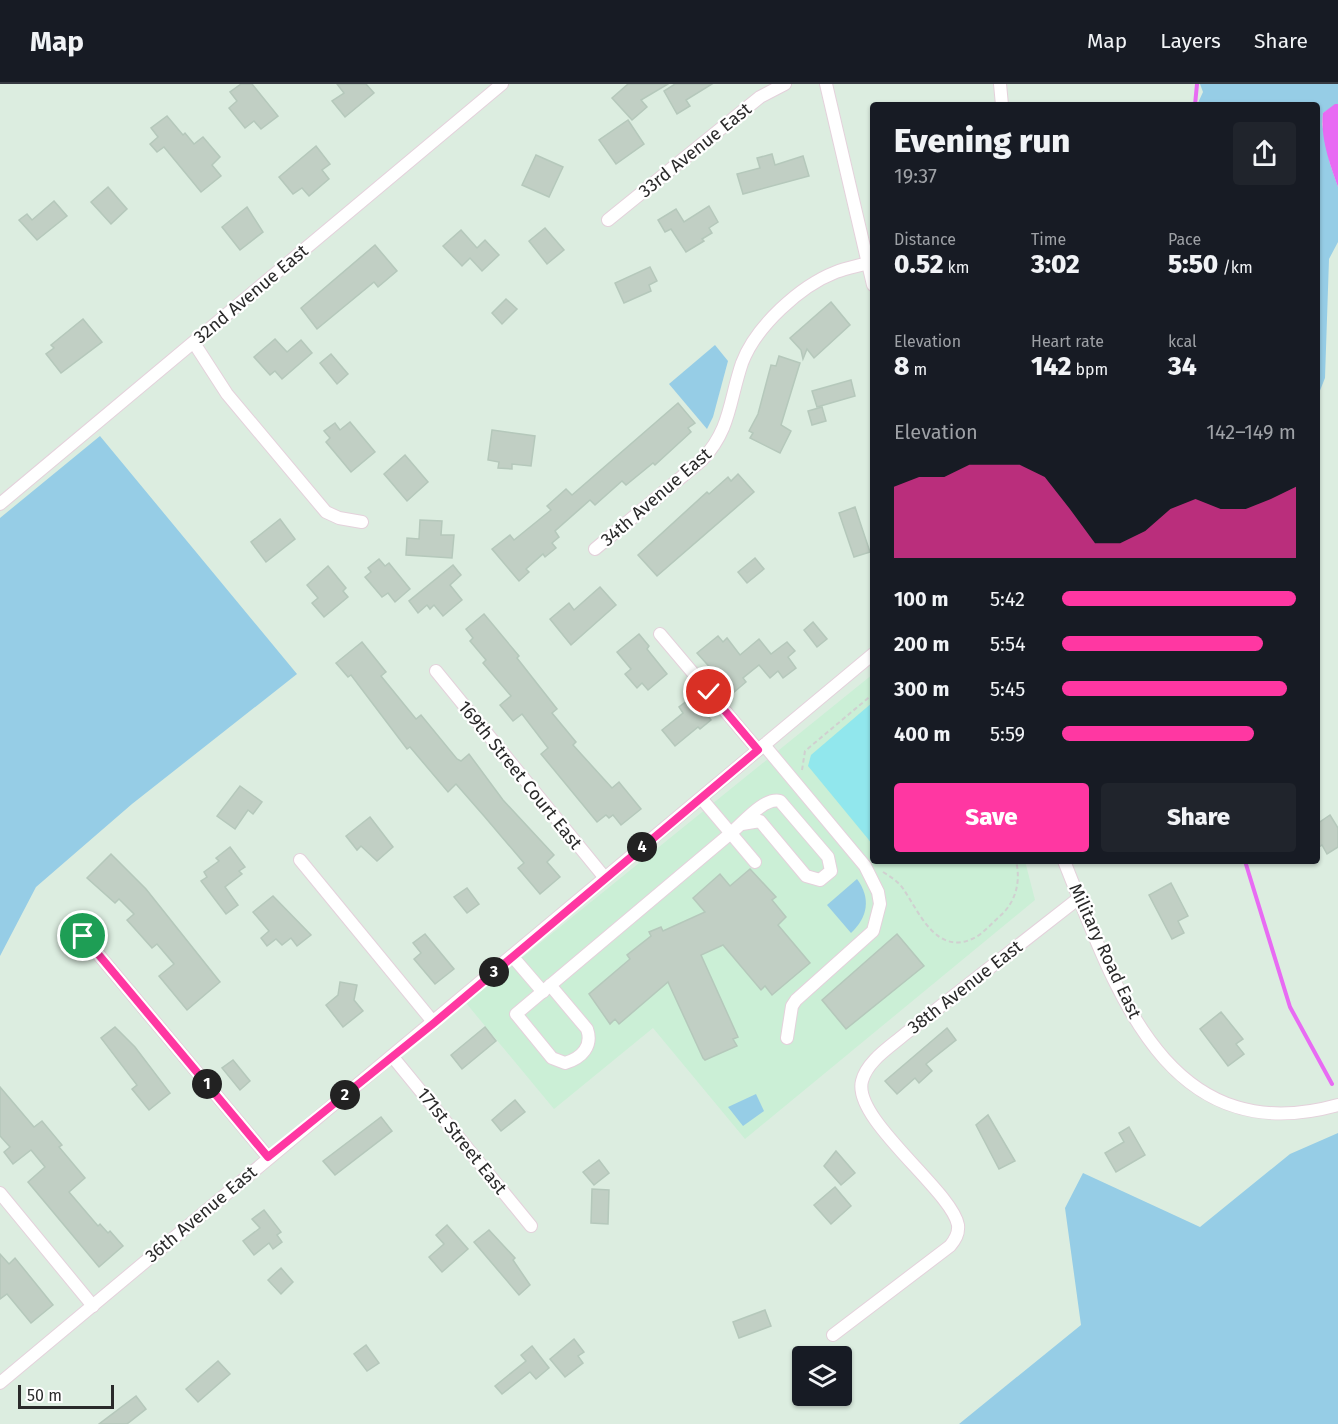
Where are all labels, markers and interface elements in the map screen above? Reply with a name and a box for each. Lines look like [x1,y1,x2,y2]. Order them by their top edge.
text: Map [30,25,84,58]
text: Map [1087,28,1127,54]
text: Layers [1160,28,1221,54]
text: Share [1254,28,1308,54]
street label: 33rd Avenue East [634,98,756,202]
text: Evening run [894,121,1070,161]
button: share [1233,122,1296,185]
text: 19:37 [894,164,937,188]
text: Distance [894,230,956,249]
text: Time [1031,230,1066,249]
text: Pace [1168,230,1201,249]
street label: 32nd Avenue East [189,240,313,348]
text: 0.52 [894,249,943,280]
text: 3:02 [1031,249,1080,280]
text: 5:50 [1168,249,1218,280]
text: km [943,258,970,277]
text: /km [1218,258,1253,277]
text: Elevation [894,332,961,351]
text: Heart rate [1031,332,1104,351]
text: kcal [1168,332,1197,351]
text: 8 [894,351,909,382]
text: 142 [1031,351,1071,382]
text: 34 [1168,351,1197,382]
text: m [909,360,927,379]
text: bpm [1071,360,1108,379]
text: Elevation [894,420,978,444]
text: 142–149 m [1206,420,1296,444]
street label: 34th Avenue East [596,443,716,551]
text: 100 m [894,587,948,611]
text: 5:42 [990,587,1025,611]
text: 200 m [894,632,949,656]
text: 5:54 [990,632,1026,656]
pin [683,666,734,717]
icon: check [692,675,725,708]
text: 300 m [894,677,949,701]
text: 5:45 [990,677,1025,701]
street label: 169th Street Court East [453,696,587,854]
text: 400 m [894,722,950,746]
text: 5:59 [990,722,1025,746]
button: Save [894,783,1089,852]
button: Share [1101,783,1296,852]
pin: 4 [627,832,657,862]
text: 4 [637,837,647,856]
street label: Military Road East [1064,880,1146,1022]
pin [57,910,108,961]
icon: arrive [66,919,99,952]
street label: 38th Avenue East [903,935,1027,1039]
pin: 3 [479,957,509,987]
text: 3 [490,962,498,981]
pin: 1 [192,1069,222,1099]
text: 1 [203,1074,211,1093]
pin: 2 [330,1080,360,1110]
street label: 171st Street East [412,1083,512,1199]
text: 2 [341,1085,349,1104]
street label: 36th Avenue East [141,1161,262,1267]
map controls [792,1346,852,1406]
button: layers [792,1346,852,1406]
scale bar [18,1382,114,1410]
text: 50 m [27,1386,62,1405]

